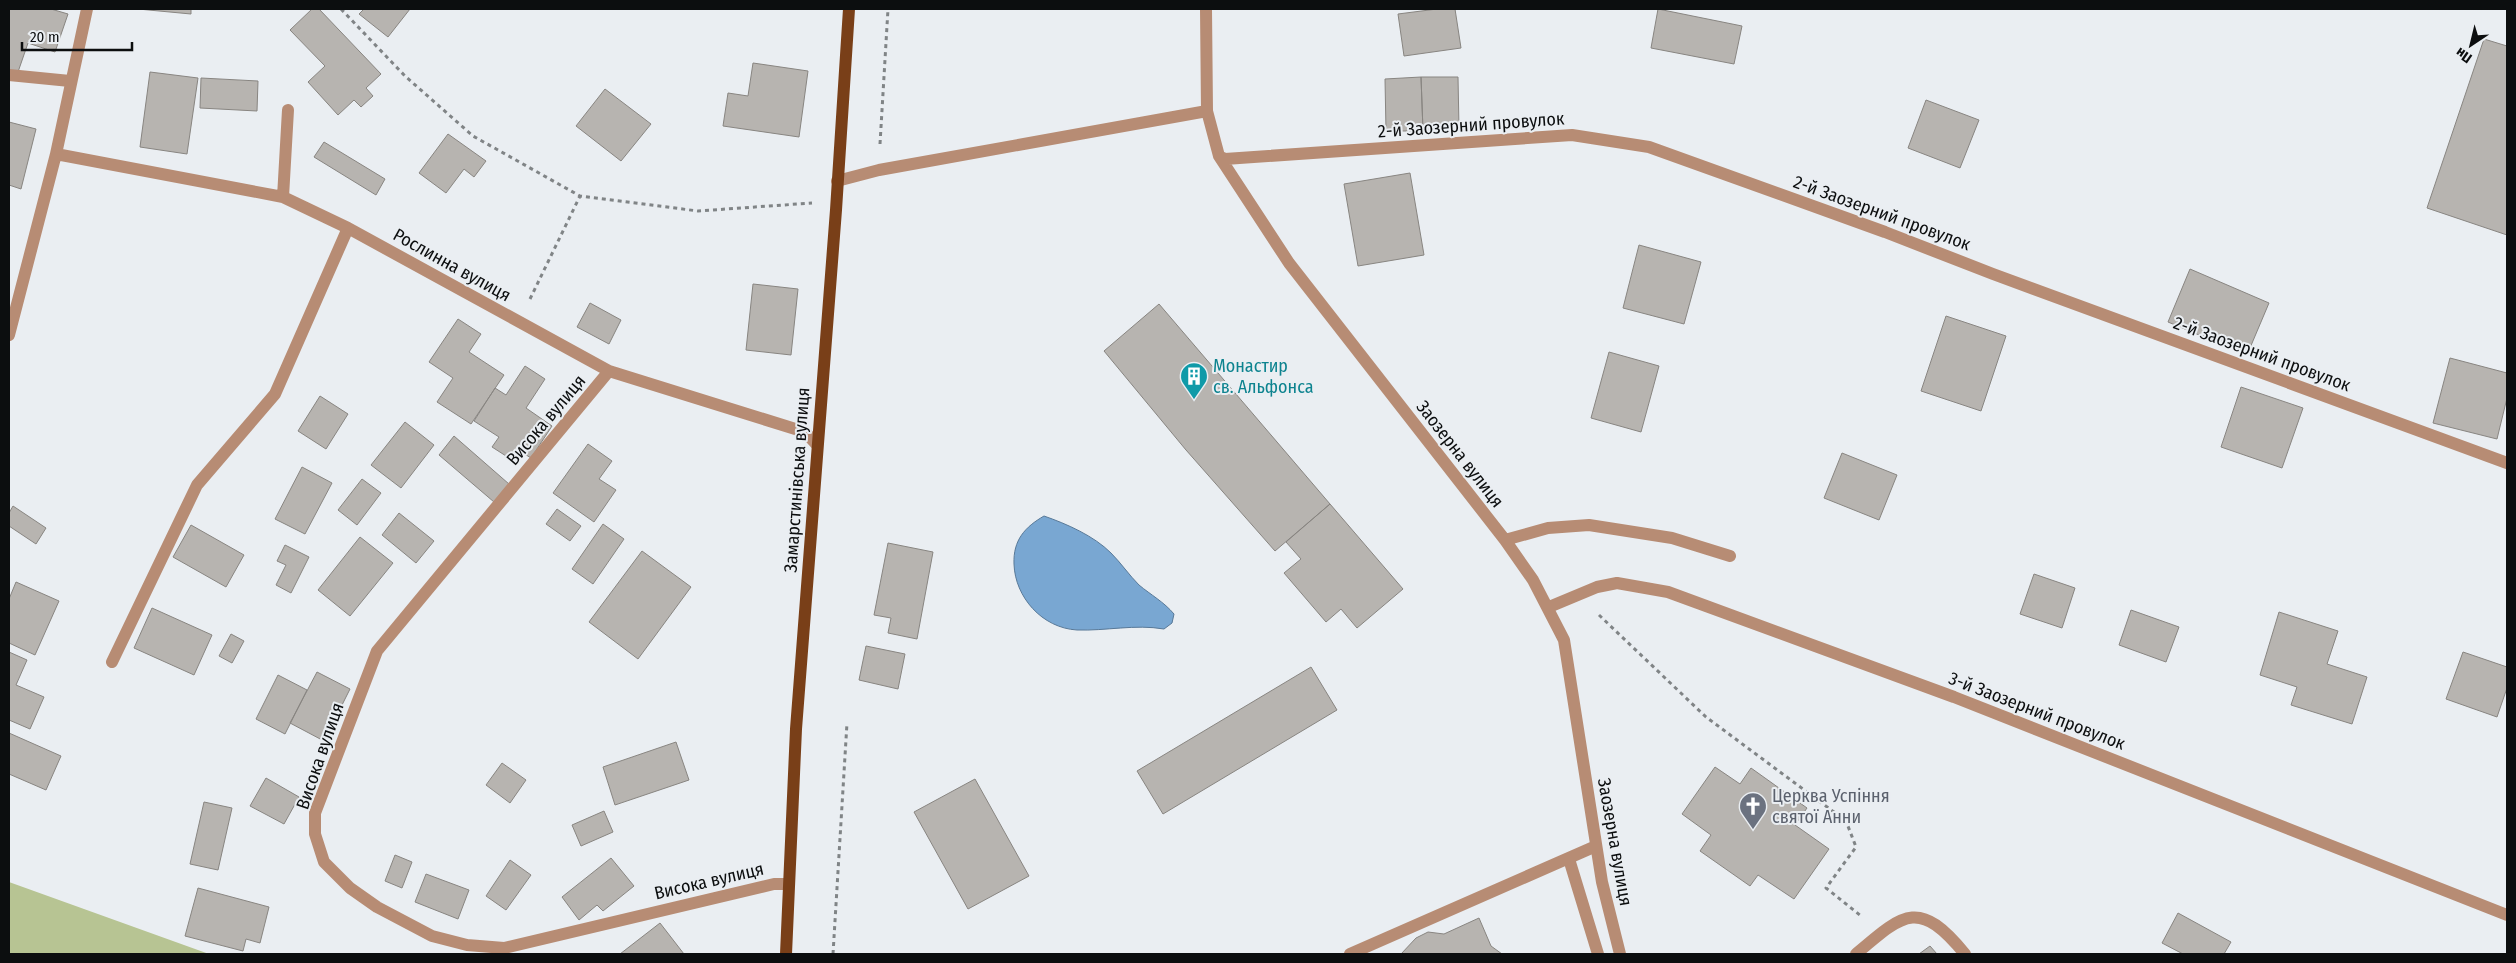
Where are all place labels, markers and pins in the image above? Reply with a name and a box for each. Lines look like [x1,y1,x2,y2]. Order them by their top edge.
place label: Монастир св. Альфонса [1213,355,1314,398]
building icon: Монастир св. Альфонса [1179,361,1209,400]
place label: Церква Успіння святої Анни [1772,785,1890,828]
church icon: Церква Успіння святої Анни [1738,791,1768,830]

